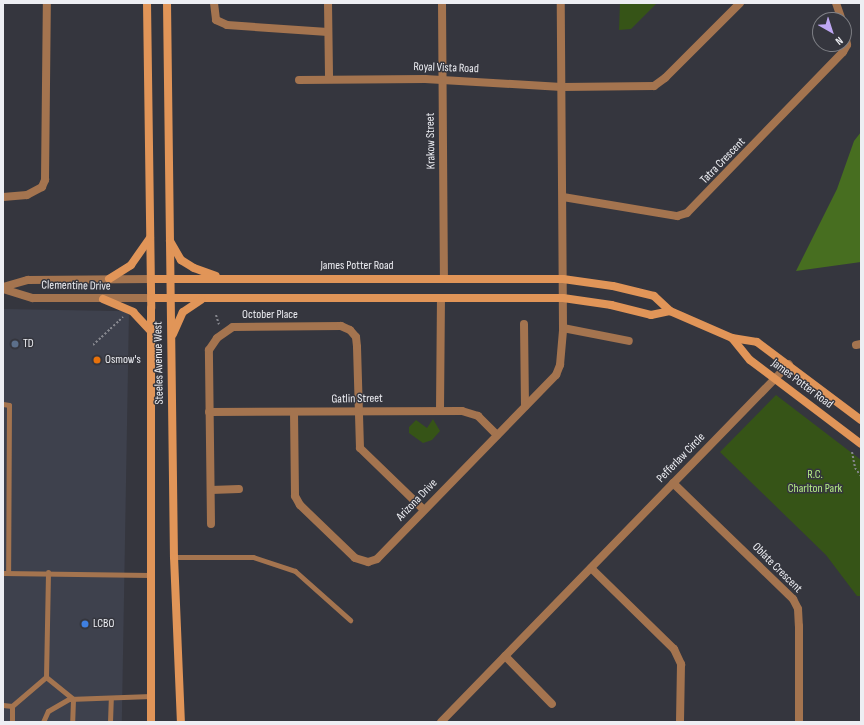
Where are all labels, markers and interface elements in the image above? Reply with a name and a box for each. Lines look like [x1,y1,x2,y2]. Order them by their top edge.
north arrow [812,12,852,52]
text: N [833,34,846,48]
street label: Royal Vista Road [413,60,479,76]
street label: Krakow Street [423,113,439,169]
street label: Tatra Crescent [697,135,749,187]
street label: James Potter Road [320,259,394,273]
street label: Clementine Drive [41,278,111,294]
street label: October Place [242,308,298,322]
street label: Steeles Avenue West [151,321,167,405]
place label: TD [23,337,34,351]
marker: TD [10,339,20,349]
place label: Osmow's [105,353,141,367]
marker: Osmow's [92,355,102,365]
street label: James Potter Road [768,356,836,412]
street label: Gatlin Street [331,391,383,407]
street label: Pefferlaw Circle [654,430,708,486]
park label: R.C. Charlton Park [788,468,842,496]
street label: Arizona Drive [393,476,441,524]
street label: Oblate Crescent [749,540,805,596]
place label: LCBO [93,617,114,631]
marker: LCBO [80,619,90,629]

